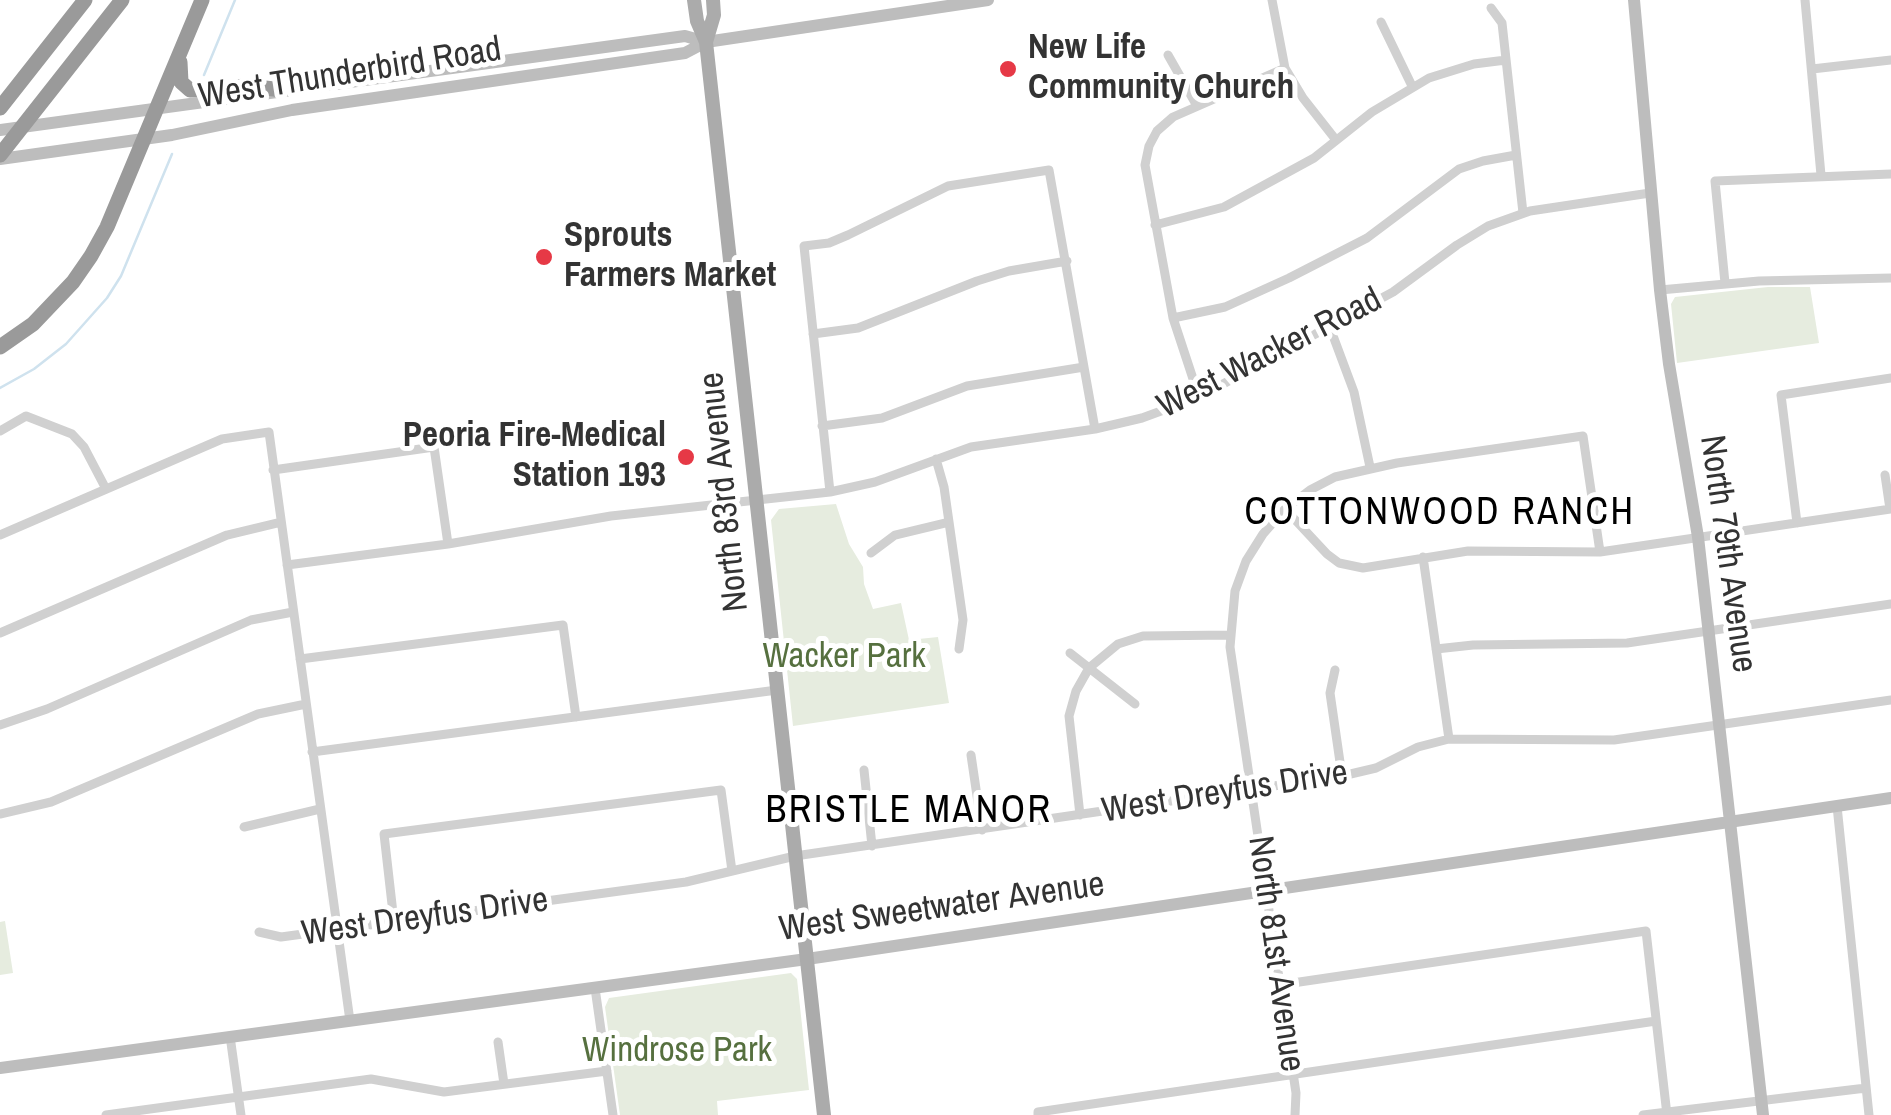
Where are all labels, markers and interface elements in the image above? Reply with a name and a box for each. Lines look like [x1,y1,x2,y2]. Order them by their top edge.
place label: New Life Community Church [1028,28,1294,110]
street label: West Thunderbird Road [196,29,504,119]
marker: New Life Community Church [997,58,1019,80]
place label: Sprouts Farmers Market [564,216,776,298]
marker: Sprouts Farmers Market [533,246,555,268]
street label: West Wacker Road [1151,280,1389,428]
street label: North 83rd Avenue [692,370,758,614]
place label: Peoria Fire-Medical Station 193 [403,416,666,498]
street label: North 79th Avenue [1690,433,1764,675]
marker: Peoria Fire-Medical Station 193 [675,446,697,468]
district label: COTTONWOOD RANCH [1245,491,1635,537]
park label: Wacker Park [762,637,926,679]
street label: West Dreyfus Drive [1099,753,1351,833]
district label: BRISTLE MANOR [765,789,1053,835]
street label: North 81st Avenue [1238,834,1312,1074]
street label: West Sweetwater Avenue [777,864,1107,952]
street label: West Dreyfus Drive [299,880,551,956]
park label: Windrose Park [582,1031,772,1073]

